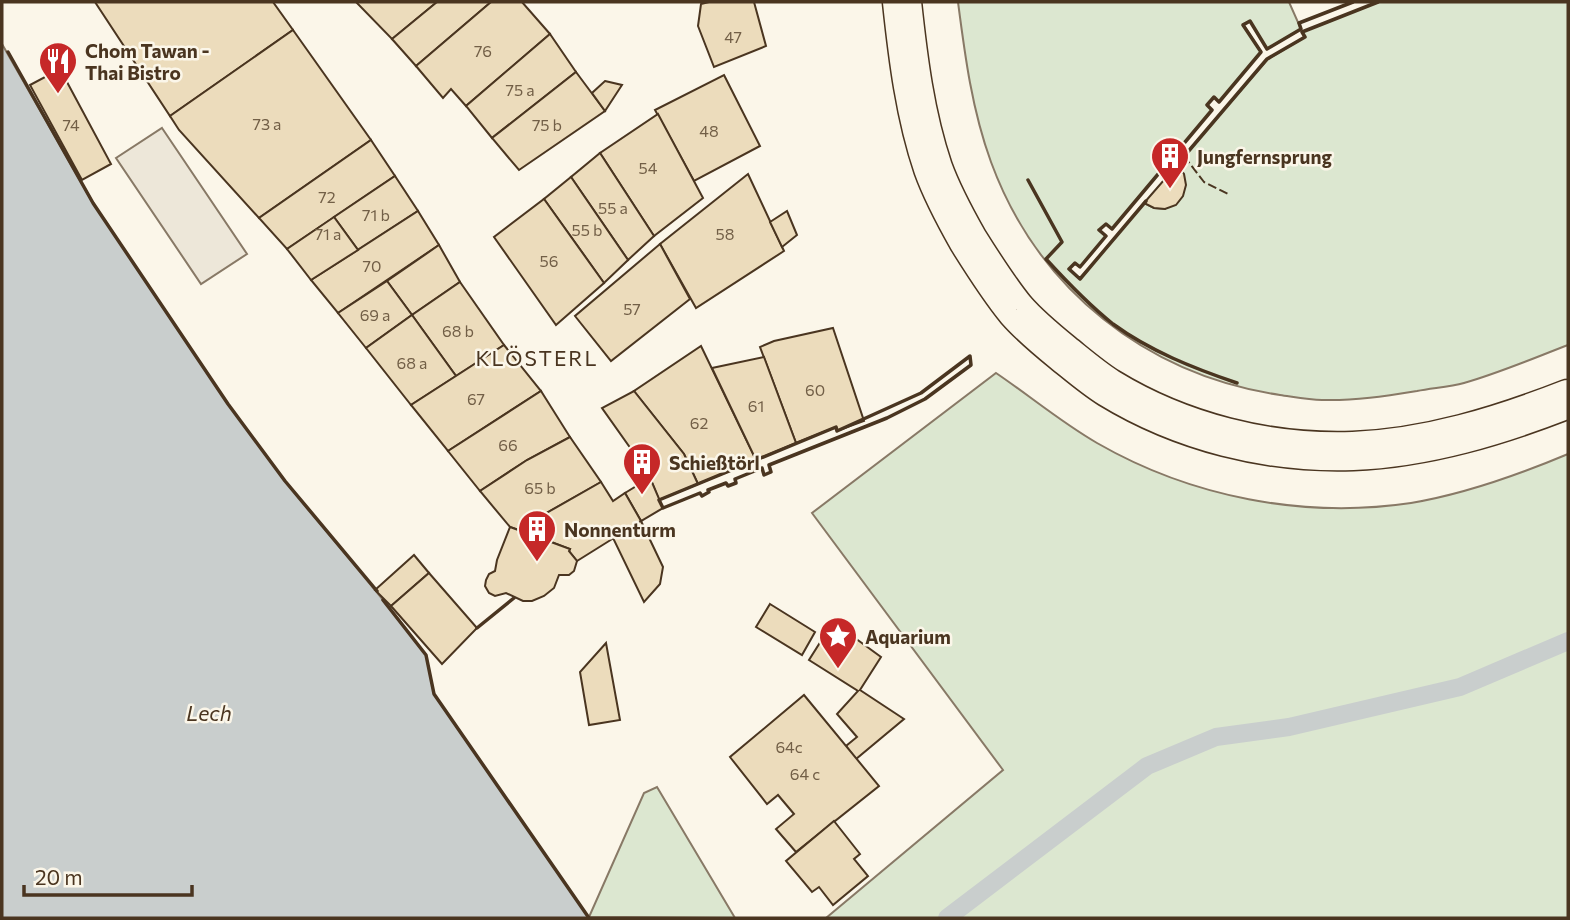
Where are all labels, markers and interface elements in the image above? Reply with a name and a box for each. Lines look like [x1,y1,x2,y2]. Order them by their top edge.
house number: 47 [724,27,742,46]
place label: Chom Tawan - Thai Bistro [85,39,210,84]
restaurant icon: Chom Tawan - Thai Bistro [37,40,79,95]
house number: 76 [474,41,492,60]
house number: 75 a [505,80,535,99]
house number: 73 a [252,114,282,133]
house number: 74 [62,115,80,134]
house number: 75 b [532,115,562,134]
house number: 48 [699,121,719,140]
building icon: Jungfernsprung [1149,135,1191,190]
place label: Jungfernsprung [1197,145,1332,168]
house number: 54 [639,158,658,177]
house number: 72 [318,187,336,206]
house number: 55 a [598,198,628,217]
house number: 71 b [362,205,390,224]
house number: 55 b [572,220,602,239]
house number: 71 a [315,224,341,243]
house number: 58 [716,224,734,243]
house number: 56 [540,251,558,270]
house number: 70 [363,256,381,275]
house number: 57 [623,299,641,318]
house number: 69 a [360,305,390,324]
house number: 68 b [442,321,474,340]
district label: KLÖSTERL [476,345,598,370]
house number: 68 a [397,353,427,372]
house number: 60 [805,380,825,399]
house number: 67 [467,389,485,408]
house number: 61 [748,396,764,415]
house number: 62 [690,413,708,432]
house number: 66 [498,435,518,454]
building icon: Schießtörl [621,441,663,496]
place label: Schießtörl [669,451,760,474]
house number: 65 b [524,478,556,497]
building icon: Nonnenturm [516,508,558,563]
place label: Nonnenturm [564,518,676,541]
place icon: Aquarium [817,615,859,670]
place label: Aquarium [865,625,951,648]
water label: Lech [186,700,232,725]
house number: 64c [775,737,803,756]
house number: 64 c [790,764,820,783]
scale bar [24,853,192,897]
text: 20 m [35,864,83,889]

